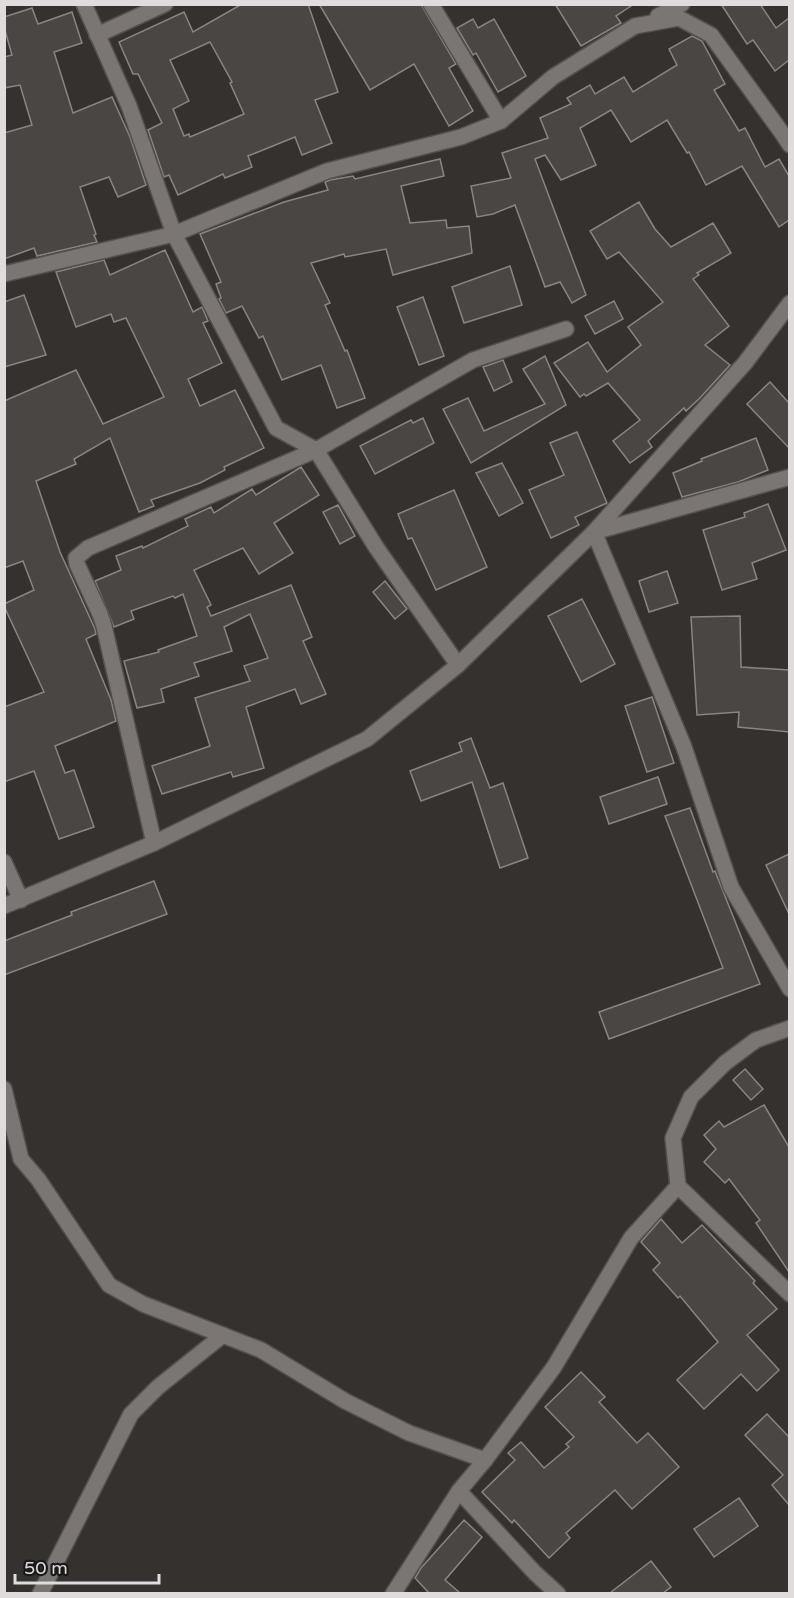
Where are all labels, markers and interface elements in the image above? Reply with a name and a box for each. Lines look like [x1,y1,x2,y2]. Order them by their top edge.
scale bar [15,1547,159,1585]
text: 50 m [24,1557,68,1579]

